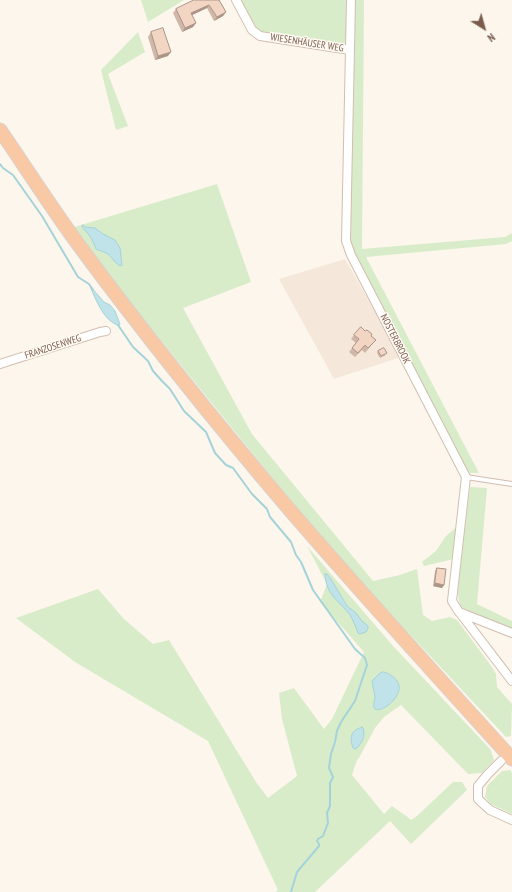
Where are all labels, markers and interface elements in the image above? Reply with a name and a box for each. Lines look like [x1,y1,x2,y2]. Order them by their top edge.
north arrow [464,8,504,48]
text: N [485,30,498,45]
street label: WIESENHÄUSER WEG [270,31,344,55]
street label: NOSTERBROOK [377,312,413,366]
street label: FRANZOSENWEG [23,332,83,362]

